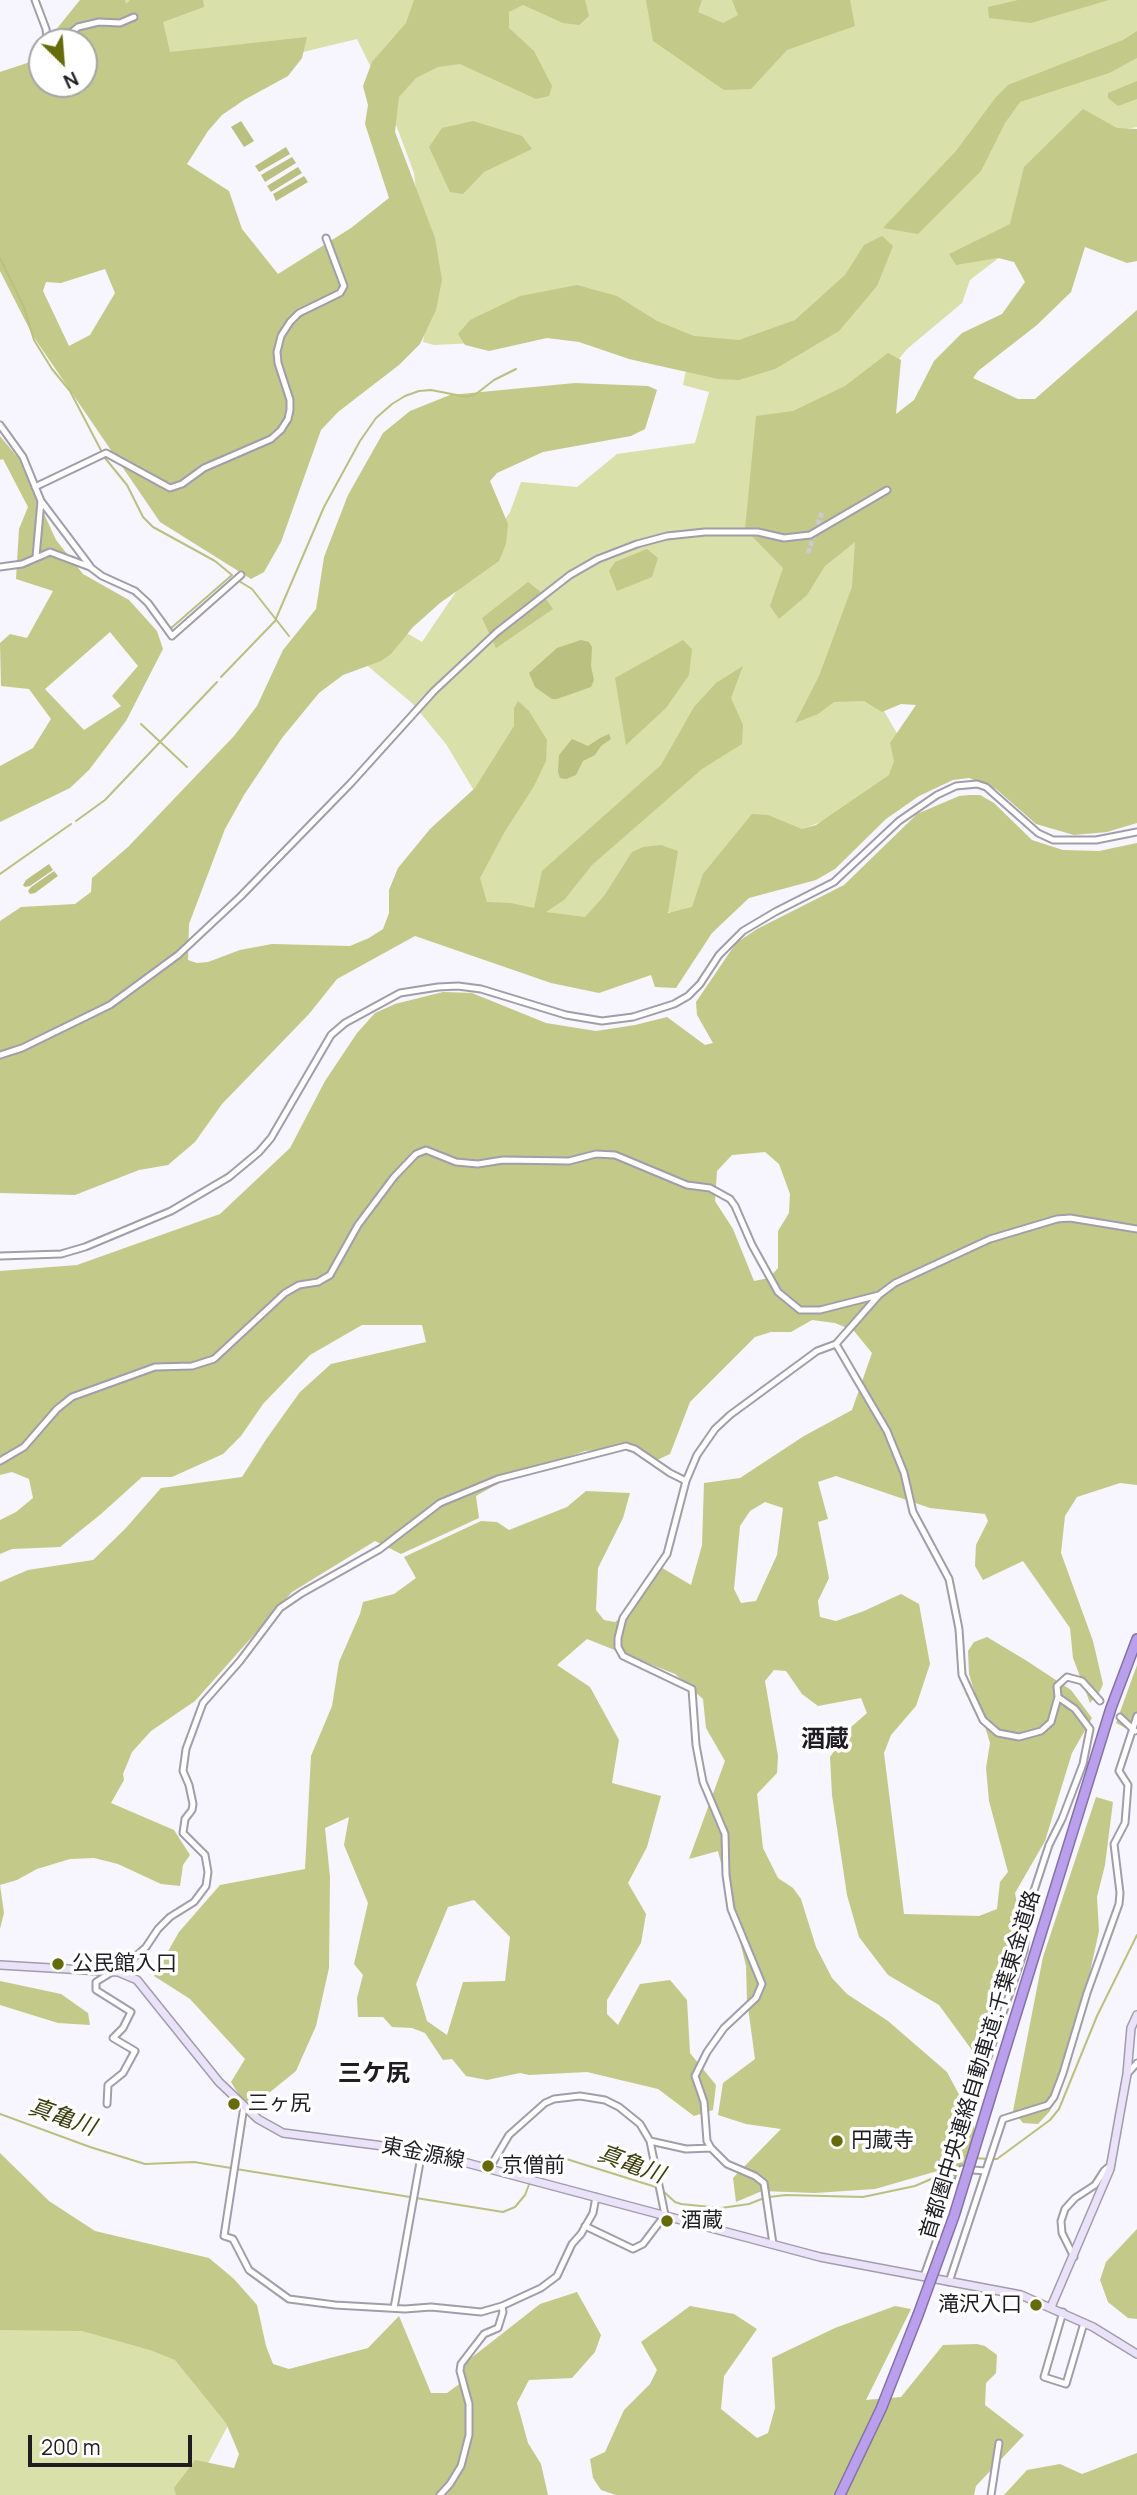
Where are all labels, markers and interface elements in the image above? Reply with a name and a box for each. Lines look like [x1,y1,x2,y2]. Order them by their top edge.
north arrow [28,28,98,98]
text: N [59,66,83,95]
district label: 酒蔵 [801,1726,849,1754]
street label: 首都圏中央連絡自動車道;千葉東金道路 [916,1888,1046,2242]
place label: 公民館入口 [72,1951,177,1977]
marker: 公民館入口 [50,1956,66,1972]
district label: 三ケ尻 [338,2060,410,2088]
place label: 三ヶ尻 [248,2091,311,2117]
water label: 真亀川 [25,2094,99,2142]
marker: 三ヶ尻 [226,2096,242,2112]
place label: 円蔵寺 [851,2128,914,2154]
marker: 円蔵寺 [829,2133,845,2149]
street label: 東金源線 [379,2134,467,2174]
water label: 真亀川 [594,2140,668,2190]
place label: 京僧前 [502,2153,565,2179]
marker: 京僧前 [480,2158,496,2174]
place label: 酒蔵 [681,2208,723,2234]
marker: 酒蔵 [659,2213,675,2229]
place label: 滝沢入口 [938,2292,1022,2318]
marker: 滝沢入口 [1028,2297,1044,2313]
scale bar [32,2422,196,2466]
text: 200 m [41,2433,101,2461]

